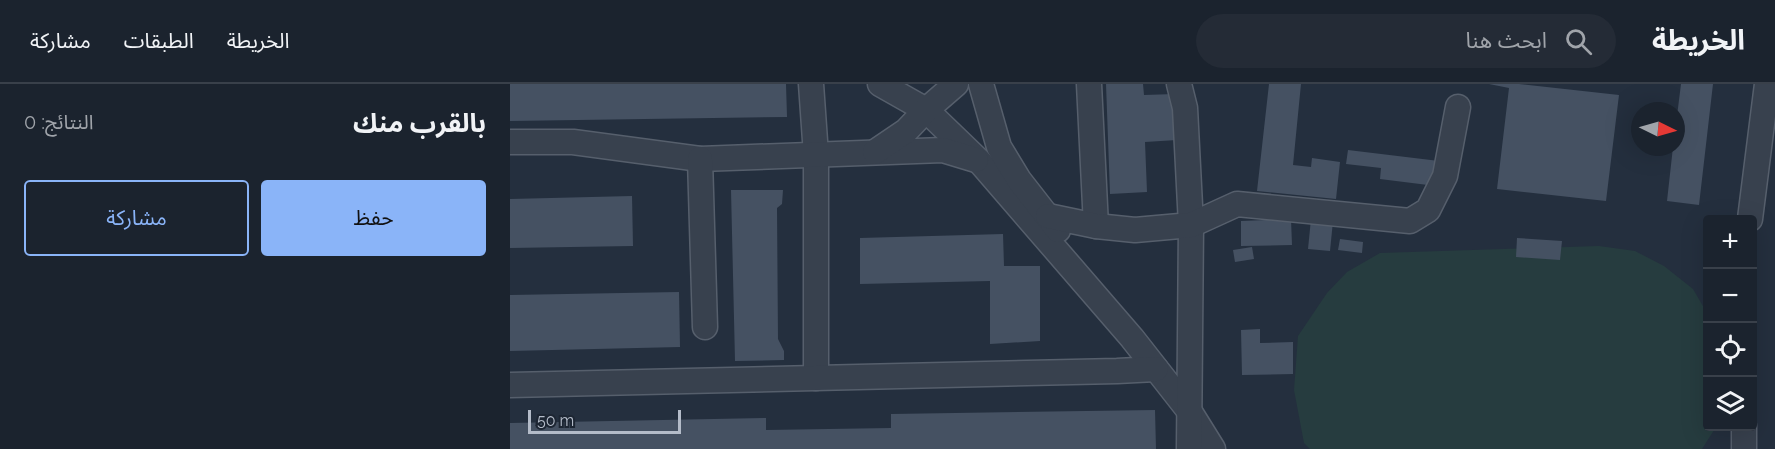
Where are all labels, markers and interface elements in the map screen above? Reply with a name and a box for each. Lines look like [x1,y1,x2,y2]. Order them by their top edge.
search box [1196,14,1616,68]
text: الخريطة [1652,24,1745,57]
icon: search [1562,25,1595,58]
text: ابحث هنا [1466,27,1547,53]
text: مشاركة [30,28,91,53]
text: الطبقات [124,28,194,53]
text: الخريطة [227,28,290,53]
north arrow [1631,102,1685,156]
text: بالقرب منك [353,108,486,138]
text: النتائج: 0 [24,110,94,134]
button: مشاركة [24,180,249,256]
button: حفظ [261,180,486,256]
map controls [1703,215,1757,431]
button: + [1703,215,1757,269]
button: − [1703,269,1757,323]
button: locate [1703,323,1757,377]
button: layers [1703,377,1757,431]
scale bar [528,407,681,434]
text: 50 m [537,411,574,430]

